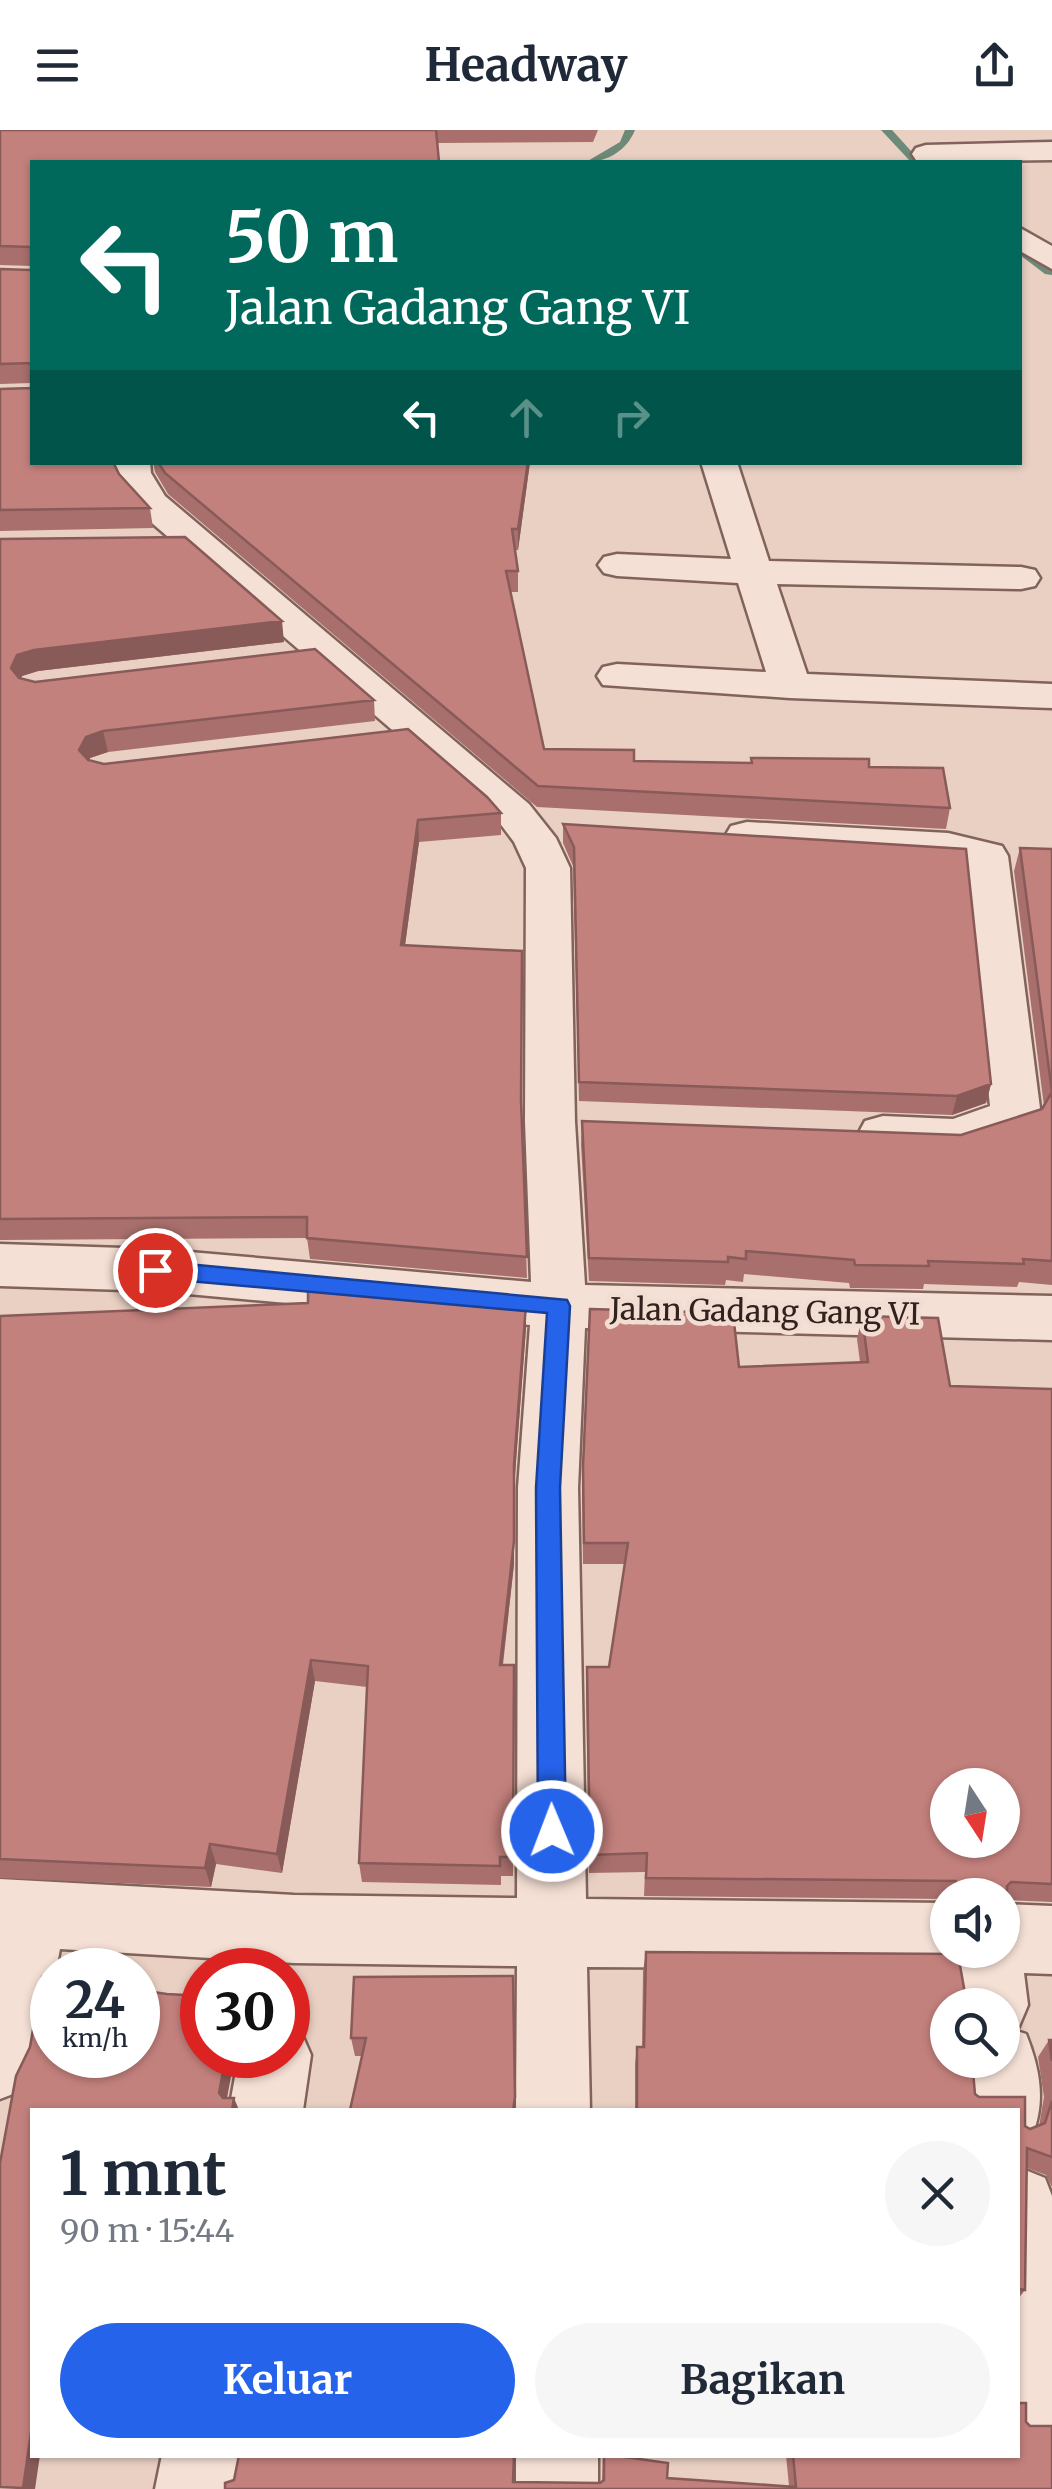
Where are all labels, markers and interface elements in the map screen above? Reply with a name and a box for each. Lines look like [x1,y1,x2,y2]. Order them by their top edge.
text: Headway [425,37,627,93]
icon: menu [30,38,85,93]
icon: share [967,38,1022,93]
text: 50 m [225,193,398,281]
icon: left [60,200,190,330]
text: Jalan Gadang Gang VI [225,280,690,336]
icon: left [394,390,449,445]
icon: ahead [499,390,554,445]
icon: right [604,390,659,445]
pin [113,1228,198,1313]
icon: arrive [128,1243,183,1298]
street label: Jalan Gadang Gang VI [609,1289,920,1333]
north arrow [930,1768,1020,1858]
map controls [930,1768,1020,2078]
position arrow [500,1779,604,1883]
button: sound [930,1878,1020,1968]
speed limit sign: 30 [180,1948,310,2078]
text: 24 [65,1969,125,2032]
button: search [930,1988,1020,2078]
text: km/h [62,2022,128,2054]
text: 1 mnt [60,2136,227,2211]
button: close [885,2141,990,2246]
text: 90 m · 15:44 [60,2211,234,2251]
button: Keluar [60,2323,515,2438]
button: Bagikan [535,2323,990,2438]

